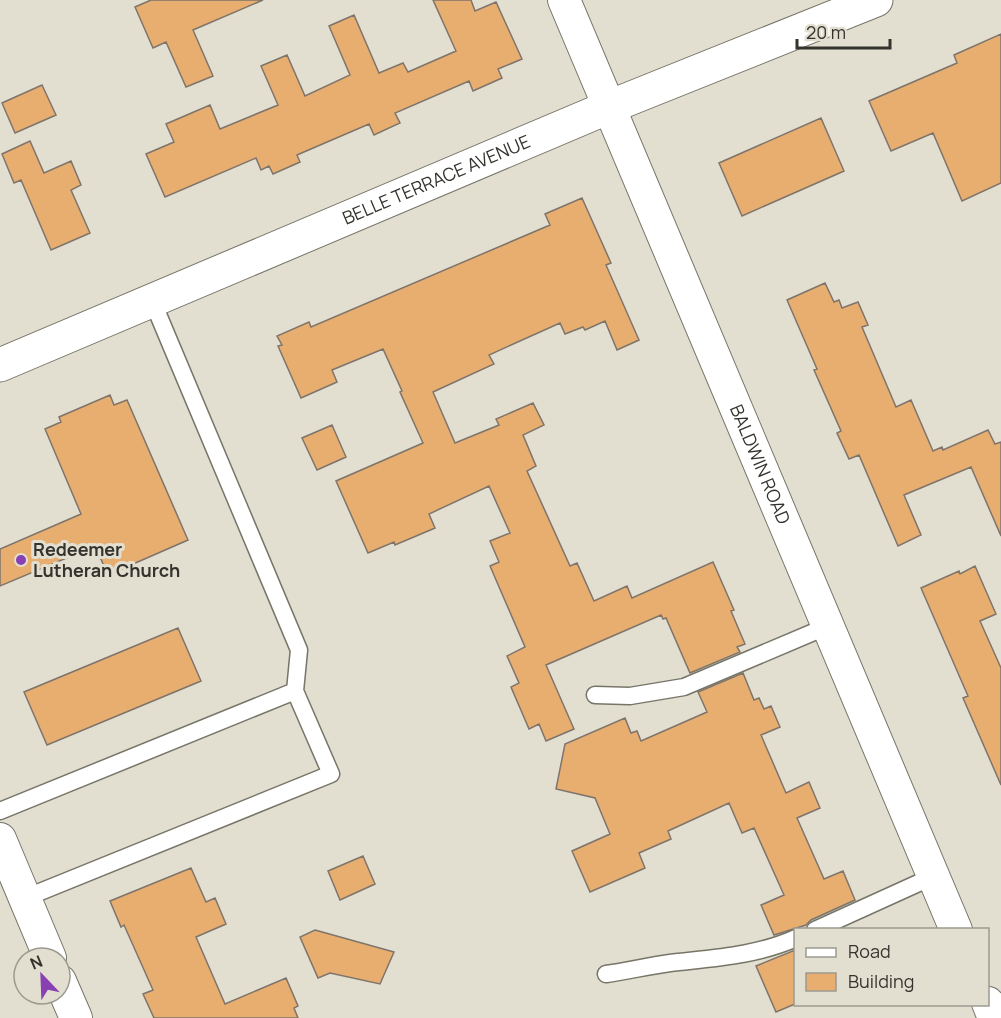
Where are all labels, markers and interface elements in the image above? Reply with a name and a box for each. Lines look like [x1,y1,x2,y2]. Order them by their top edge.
scale bar [797,12,890,50]
text: 20 m [806,20,846,44]
street label: BELLE TERRACE AVENUE [339,129,534,230]
street label: BALDWIN ROAD [725,401,797,528]
place label: Redeemer Lutheran Church [33,537,180,582]
marker: Redeemer Lutheran Church [14,553,28,567]
legend [794,928,989,1006]
text: Road [848,939,891,963]
north arrow [12,946,72,1006]
text: N [27,950,46,975]
text: Building [848,969,914,993]

